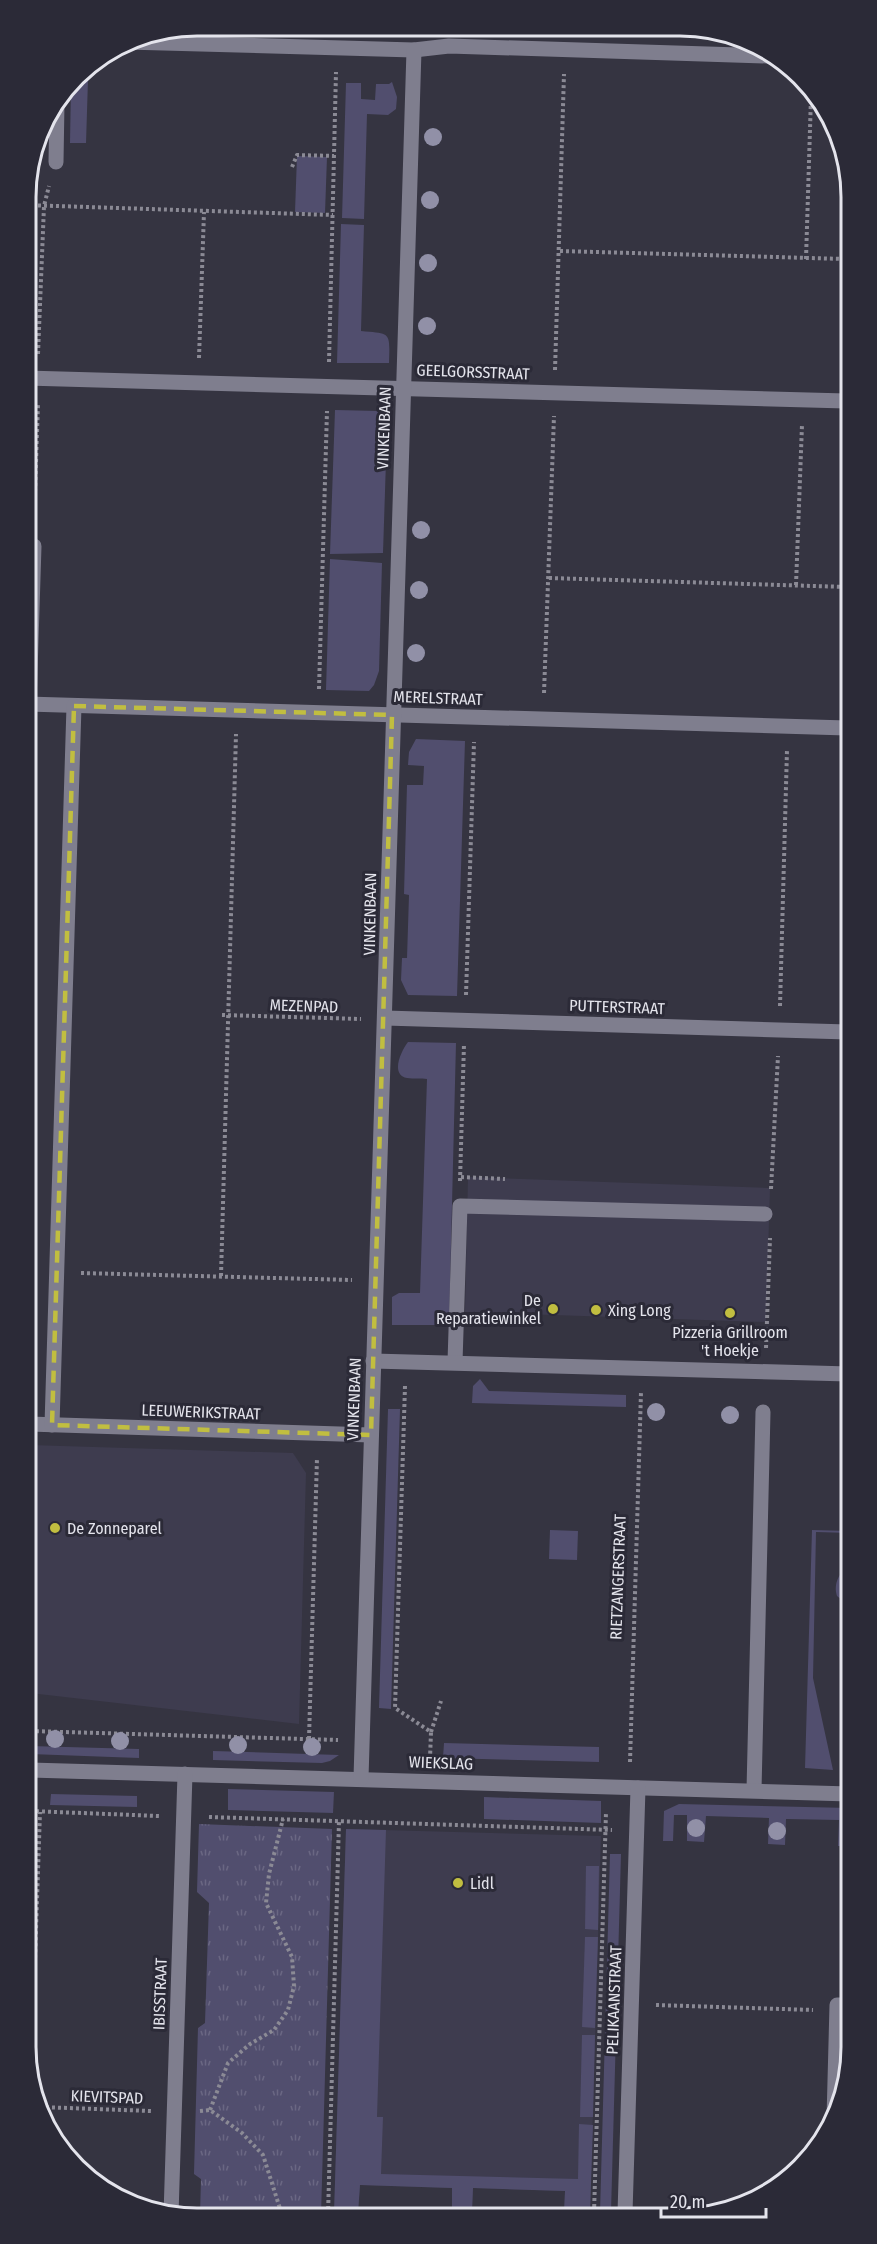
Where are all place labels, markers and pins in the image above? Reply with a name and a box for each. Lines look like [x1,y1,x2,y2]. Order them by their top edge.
place label: De Reparatiewinkel [436,1291,541,1328]
place label: Xing Long [608,1301,671,1320]
marker: De Reparatiewinkel [546,1302,560,1316]
marker: Xing Long [589,1303,603,1317]
marker: Pizzeria Grillroom 't Hoekje [723,1306,737,1320]
place label: Pizzeria Grillroom 't Hoekje [672,1323,788,1360]
place label: De Zonneparel [67,1519,162,1538]
marker: De Zonneparel [48,1521,62,1535]
place label: Lidl [470,1874,494,1893]
marker: Lidl [451,1876,465,1890]

